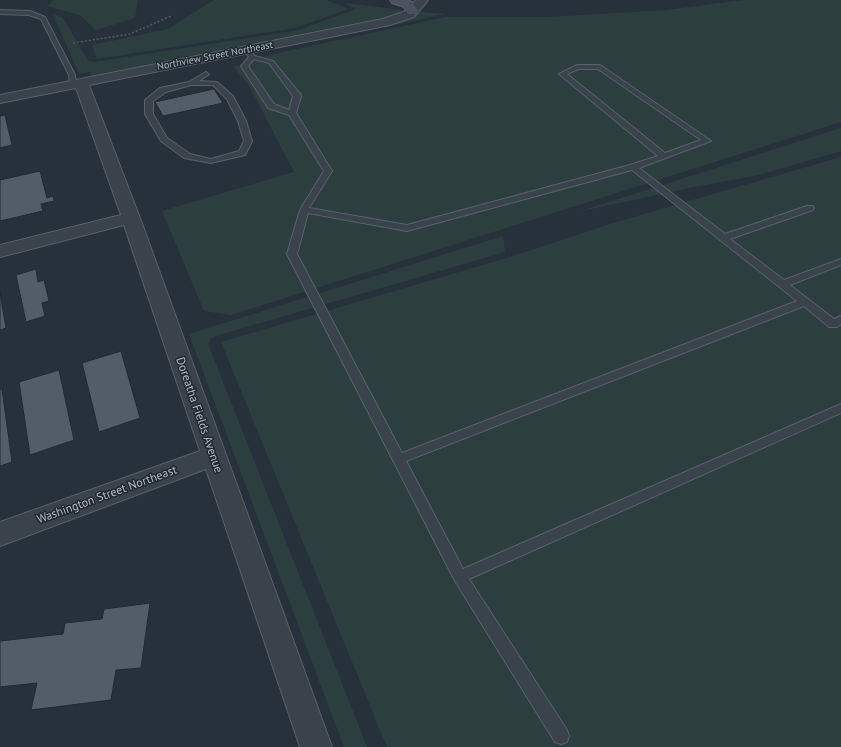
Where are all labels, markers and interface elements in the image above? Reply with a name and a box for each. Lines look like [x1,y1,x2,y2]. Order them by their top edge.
street label: Northview Street Northeast [156,39,274,73]
street label: Doreatha Fields Avenue [172,355,226,475]
street label: Washington Street Northeast [35,463,179,527]

